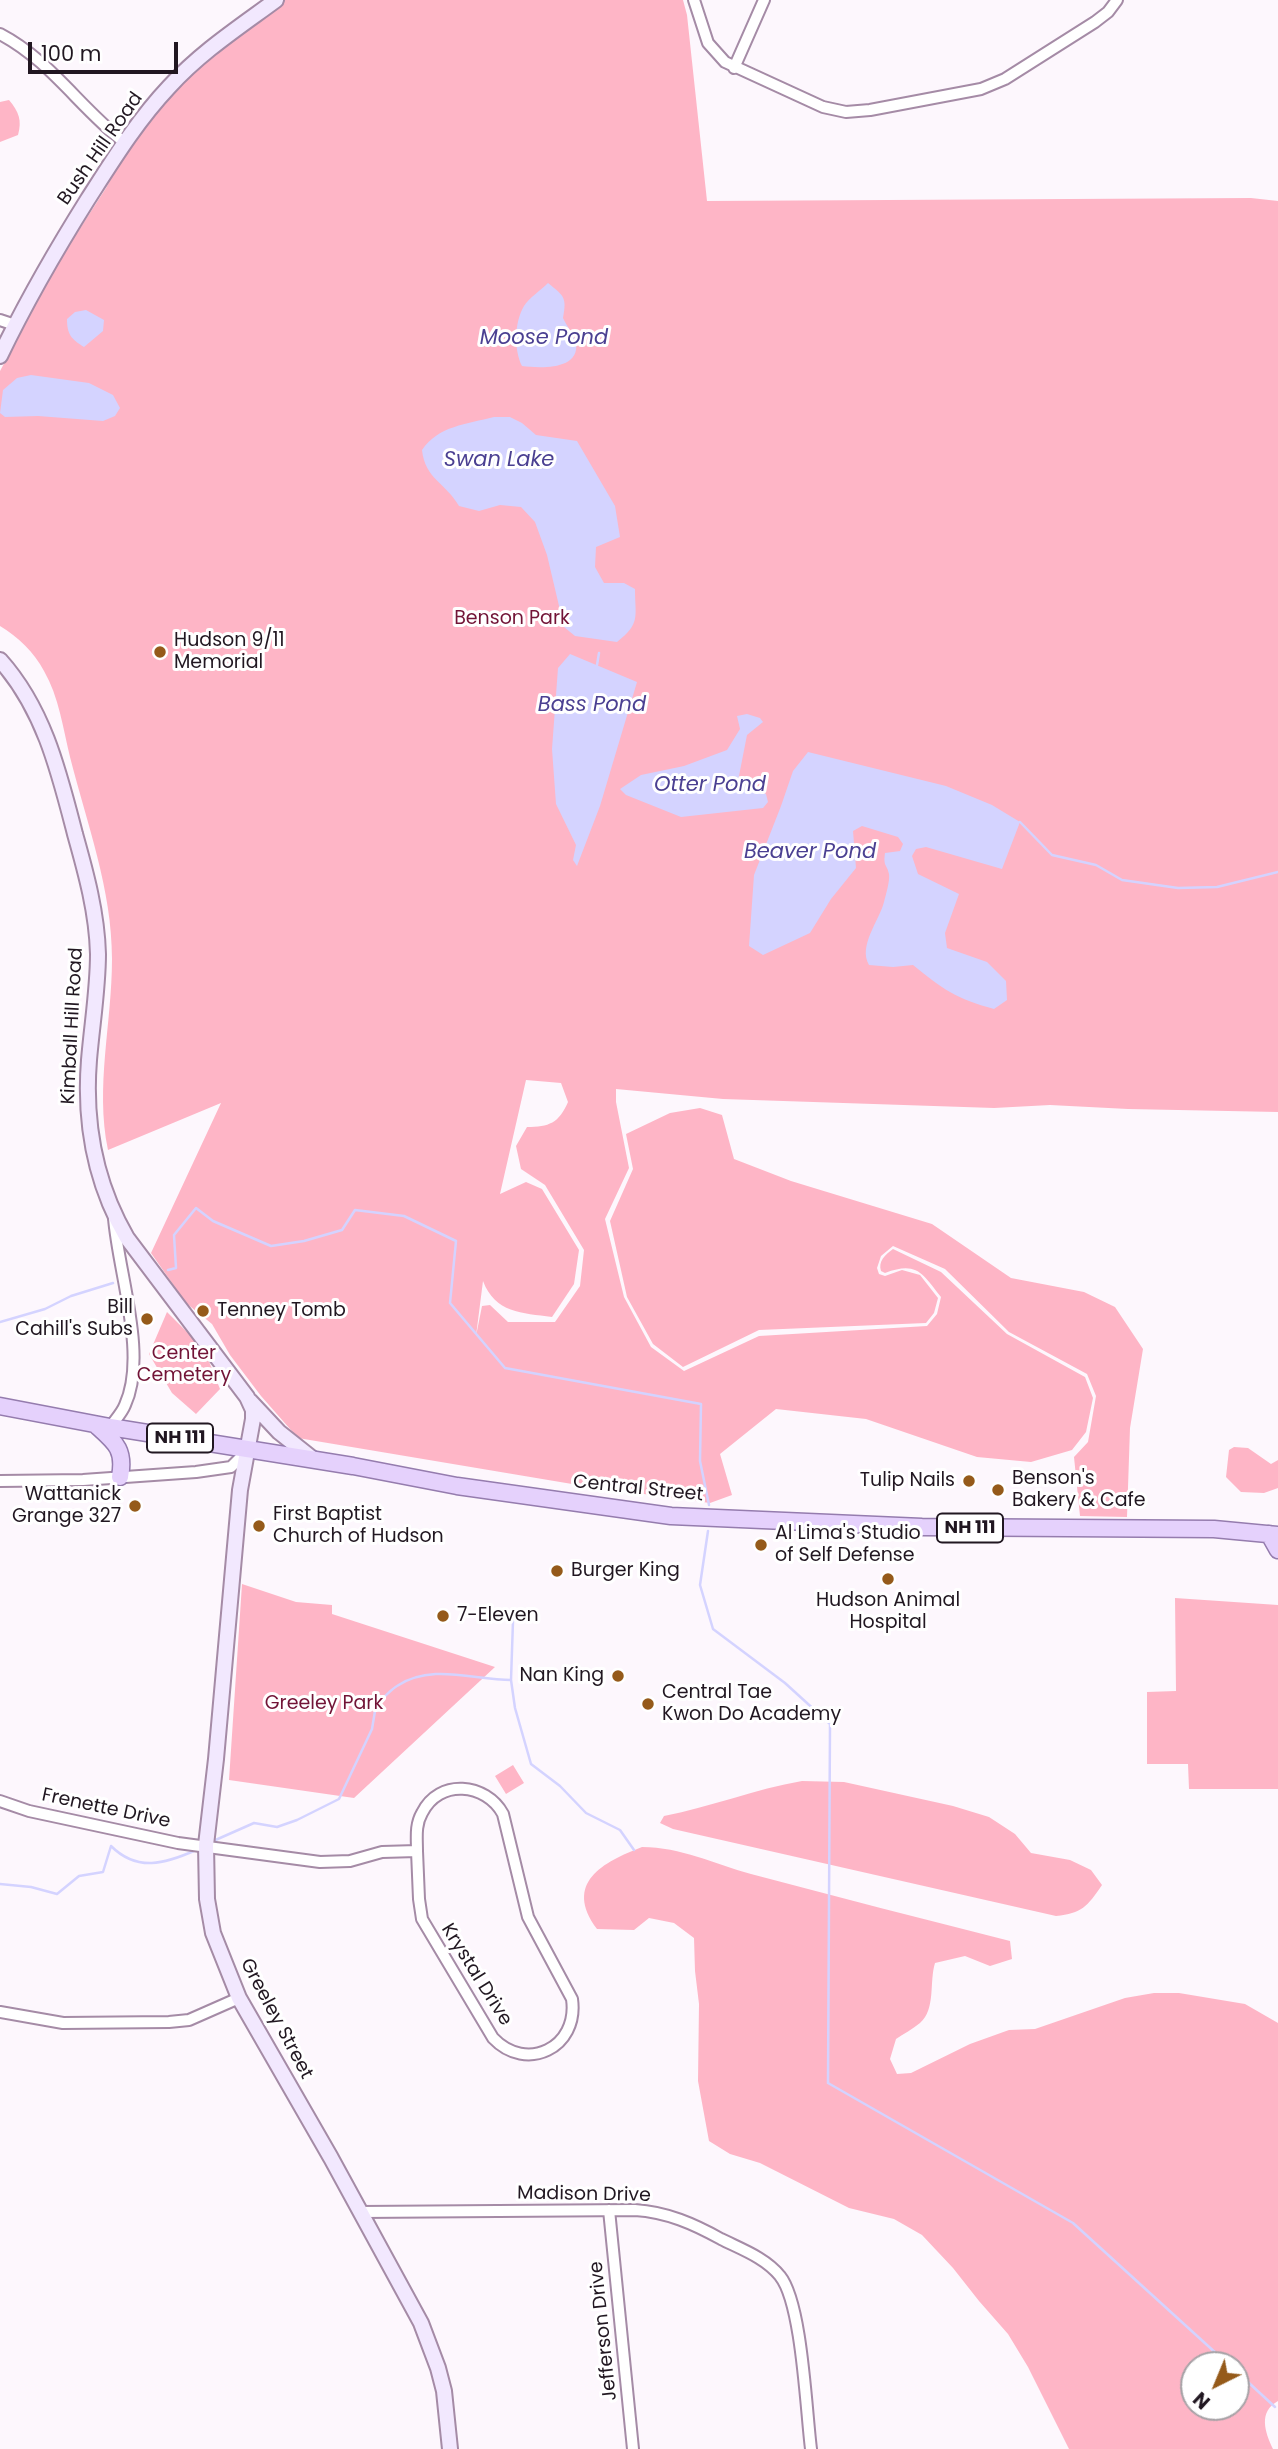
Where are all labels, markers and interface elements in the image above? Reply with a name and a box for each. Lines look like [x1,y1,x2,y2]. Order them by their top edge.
scale bar [32,28,182,72]
text: 100 m [41,39,101,68]
street label: Bush Hill Road [54,88,148,210]
water label: Moose Pond [480,326,608,352]
water label: Swan Lake [444,448,554,474]
park label: Benson Park [454,608,570,630]
place label: Hudson 9/11 Memorial [174,630,285,674]
marker: Hudson 9/11 Memorial [152,644,168,660]
water label: Bass Pond [538,693,646,719]
water label: Otter Pond [654,773,766,799]
water label: Beaver Pond [744,840,876,866]
street label: Kimball Hill Road [57,947,89,1105]
place label: Bill Cahill's Subs [15,1297,133,1341]
place label: Tenney Tomb [217,1300,346,1322]
marker: Tenney Tomb [195,1303,211,1319]
marker: Bill Cahill's Subs [139,1311,155,1327]
park label: Center Cemetery [137,1343,231,1387]
road number: NH 111 [147,1423,213,1452]
place label: Benson's Bakery & Cafe [1012,1468,1146,1512]
place label: Tulip Nails [860,1470,955,1492]
street label: Central Street [572,1471,704,1507]
marker: Tulip Nails [961,1473,977,1489]
marker: Benson's Bakery & Cafe [990,1482,1006,1498]
place label: Wattanick Grange 327 [12,1484,121,1528]
marker: Wattanick Grange 327 [127,1498,143,1514]
place label: First Baptist Church of Hudson [273,1504,444,1548]
road number: NH 111 [937,1513,1003,1542]
marker: First Baptist Church of Hudson [251,1518,267,1534]
place label: Al Lima's Studio of Self Defense [775,1523,921,1567]
marker: Al Lima's Studio of Self Defense [753,1537,769,1553]
place label: Burger King [571,1560,680,1582]
marker: Burger King [549,1563,565,1579]
marker: Hudson Animal Hospital [880,1571,896,1587]
place label: Hudson Animal Hospital [816,1590,960,1634]
place label: 7-Eleven [457,1605,539,1627]
marker: 7-Eleven [435,1608,451,1624]
place label: Nan King [520,1665,604,1687]
marker: Nan King [610,1668,626,1684]
place label: Central Tae Kwon Do Academy [662,1682,841,1726]
park label: Greeley Park [265,1693,383,1715]
marker: Central Tae Kwon Do Academy [640,1696,656,1712]
street label: Frenette Drive [40,1784,172,1834]
street label: Krystal Drive [436,1920,516,2030]
street label: Greeley Street [235,1955,317,2083]
street label: Madison Drive [517,2182,651,2208]
street label: Jefferson Drive [585,2260,623,2402]
north arrow [1180,2351,1250,2421]
text: N [1187,2386,1216,2415]

